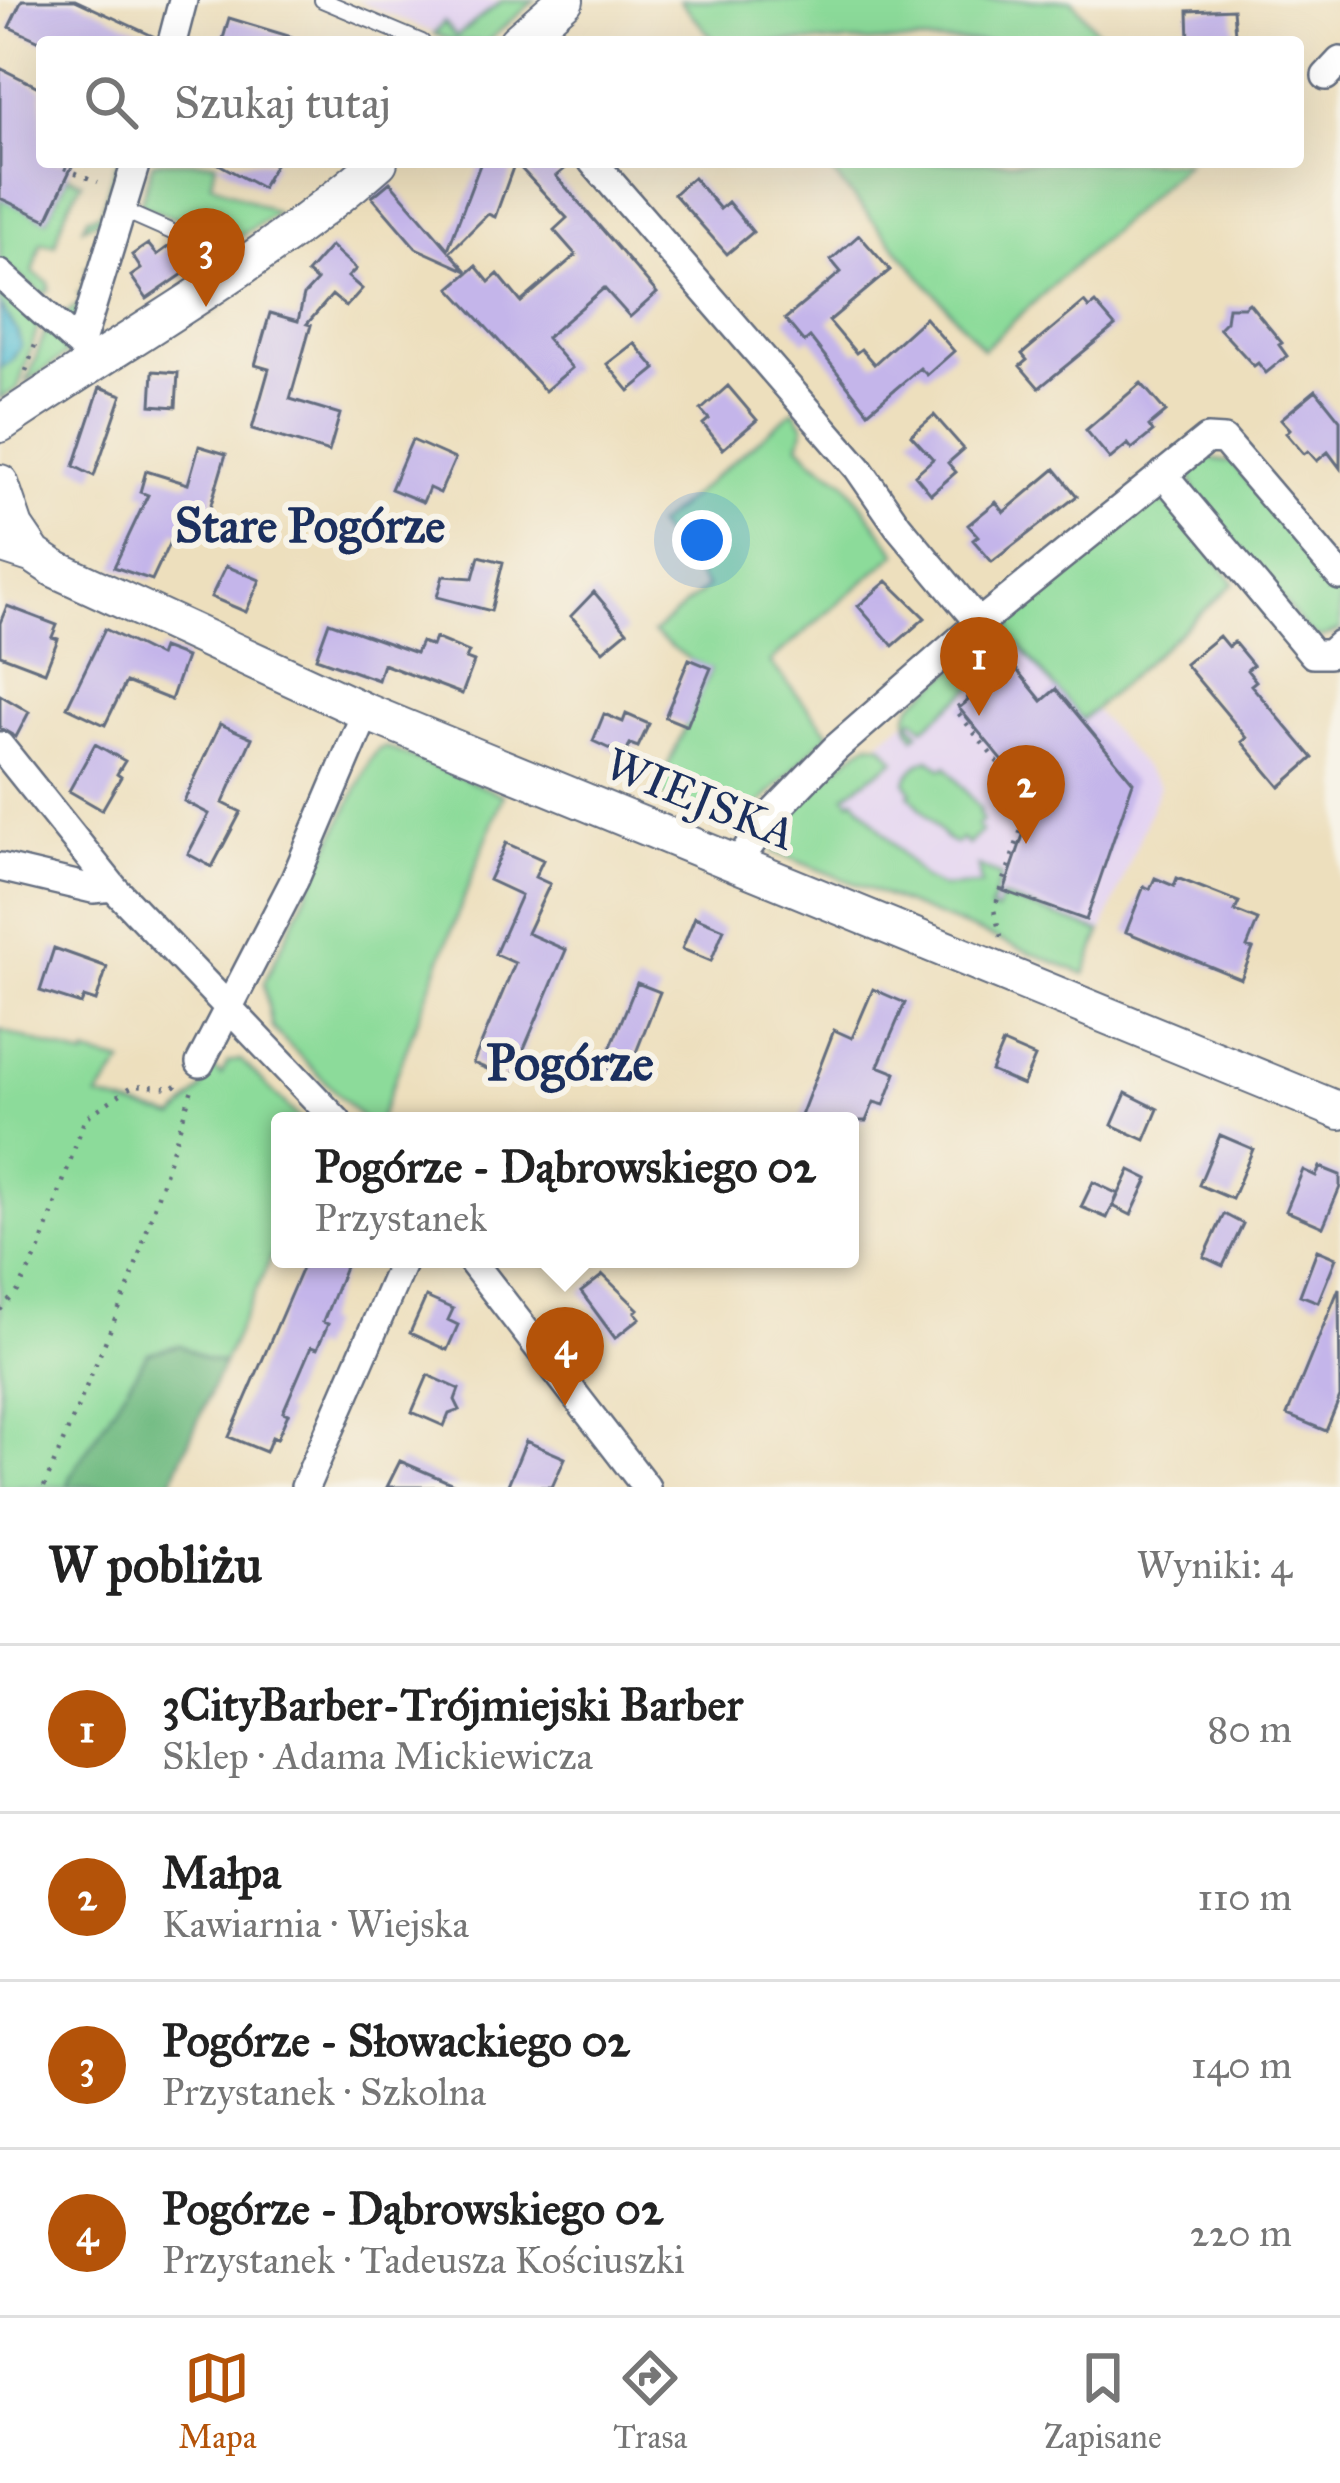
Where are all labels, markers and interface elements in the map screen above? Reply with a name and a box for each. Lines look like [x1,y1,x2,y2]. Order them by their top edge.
search box [36,36,1304,168]
icon: search [78,69,144,135]
text: Szukaj tutaj [174,75,391,130]
pin: 3 [167,208,245,307]
district label: Stare Pogórze [175,496,445,555]
your location [672,510,732,570]
pin: 1 [940,617,1018,716]
street label: WIEJSKA [598,736,804,861]
pin: 2 [987,745,1065,844]
district label: Pogórze [486,1032,654,1094]
popup [271,1112,859,1268]
text: Pogórze - Dąbrowskiego 02 [314,1139,816,1194]
text: Przystanek [314,1194,487,1242]
pin: 4 [526,1307,604,1406]
text: W pobliżu [48,1534,262,1596]
text: Wyniki: 4 [1137,1541,1292,1589]
text: 3CityBarber-Trójmiejski Barber [162,1677,743,1732]
text: 1 [79,1705,95,1753]
text: 80 m [1207,1705,1292,1753]
text: Sklep · Adama Mickiewicza [162,1732,593,1780]
text: Małpa [162,1845,281,1900]
text: 2 [77,1873,97,1921]
text: 110 m [1197,1873,1292,1921]
text: Kawiarnia · Wiejska [162,1900,469,1948]
text: Pogórze - Słowackiego 02 [162,2013,630,2068]
text: 3 [79,2041,95,2089]
text: 140 m [1191,2041,1292,2089]
text: Przystanek · Szkolna [162,2068,486,2116]
text: Pogórze - Dąbrowskiego 02 [162,2181,663,2236]
text: 4 [76,2209,98,2257]
text: 220 m [1190,2209,1292,2257]
text: Przystanek · Tadeusza Kościuszki [162,2236,685,2284]
tab: Mapa [178,2345,257,2457]
tab: Trasa [613,2345,687,2457]
tab: Zapisane [1044,2345,1162,2457]

